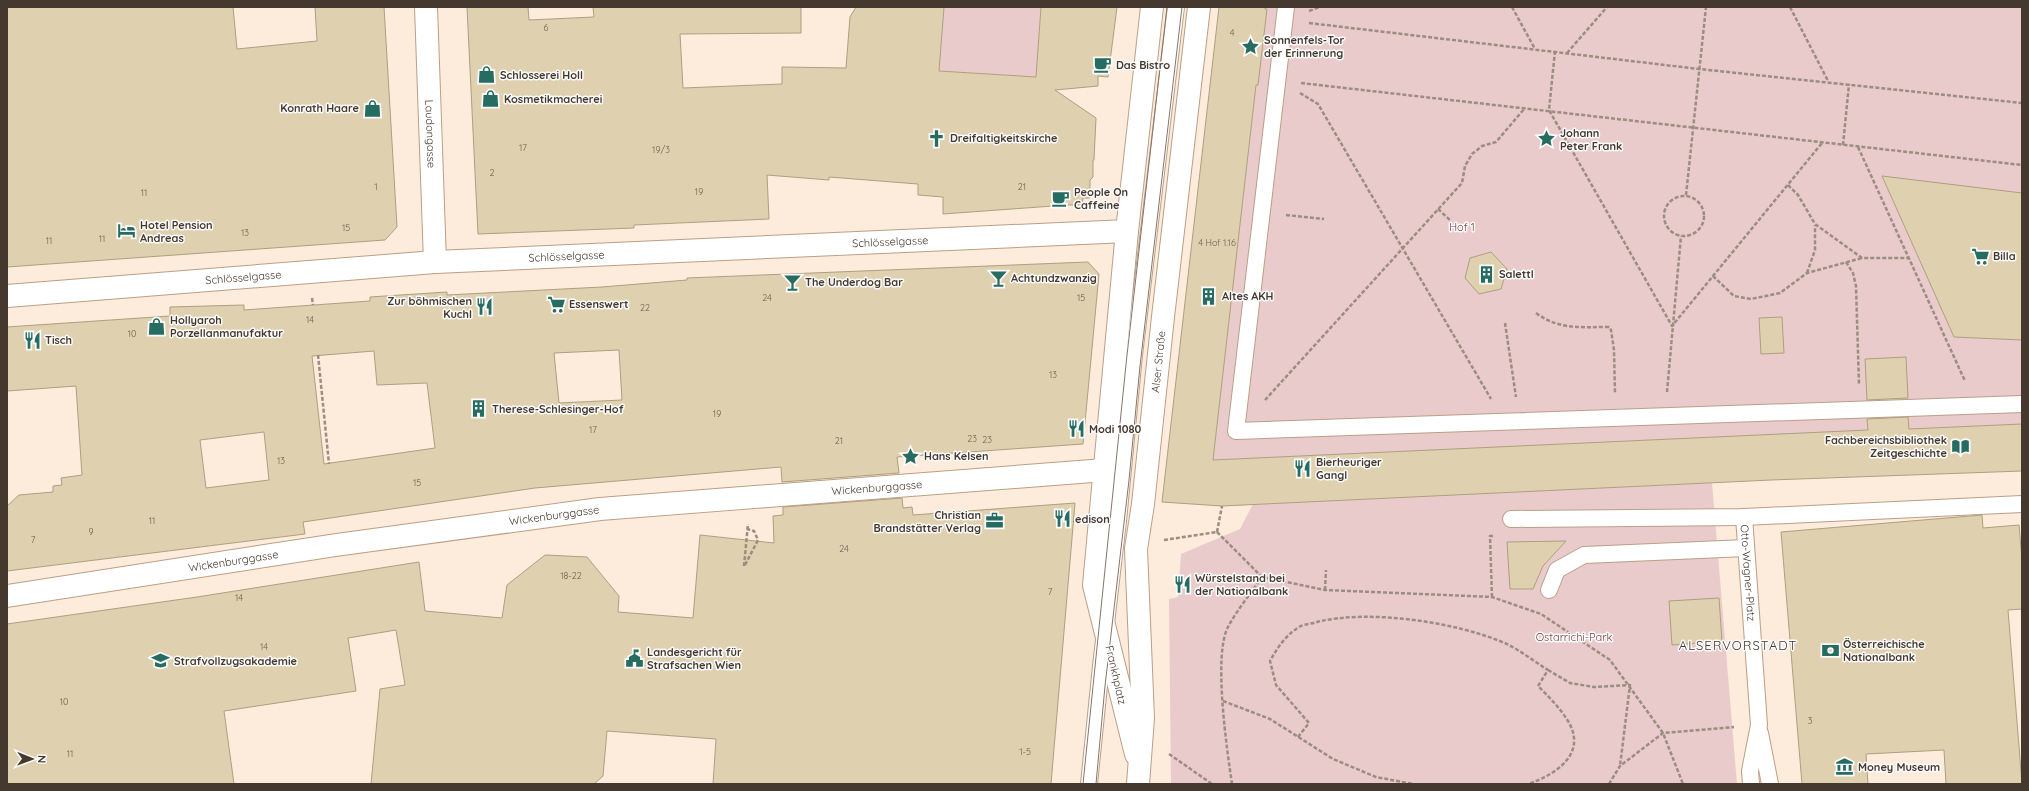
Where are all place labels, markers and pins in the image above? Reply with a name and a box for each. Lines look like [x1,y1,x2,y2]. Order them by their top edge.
place label: Sonnenfels-Tor der Erinnerung [1264,33,1345,60]
place icon: Sonnenfels-Tor der Erinnerung [1241,36,1261,56]
cafe icon: Das Bistro [1093,55,1113,75]
place label: Das Bistro [1116,58,1170,72]
shop icon: Schlosserei Holl [477,65,497,85]
place label: Schlosserei Holl [500,68,583,82]
shop icon: Kosmetikmacherei [481,89,501,109]
place label: Kosmetikmacherei [504,92,602,106]
shop icon: Konrath Haare [362,98,382,118]
place label: Konrath Haare [280,101,360,115]
place label: Johann Peter Frank [1560,126,1622,153]
church icon: Dreifaltigkeitskirche [927,128,947,148]
place icon: Johann Peter Frank [1537,129,1557,149]
place label: Dreifaltigkeitskirche [950,131,1058,145]
place label: People On Caffeine [1074,185,1128,212]
cafe icon: People On Caffeine [1051,188,1071,208]
place label: Hotel Pension Andreas [140,218,213,245]
hotel icon: Hotel Pension Andreas [117,221,137,241]
supermarket icon: Billa [1970,246,1990,266]
place label: Billa [1993,249,2016,263]
building icon: Salettl [1476,264,1496,284]
place label: Salettl [1499,267,1534,281]
bar icon: Achtundzwanzig [988,268,1008,288]
place label: Achtundzwanzig [1011,271,1097,285]
bar icon: The Underdog Bar [782,272,802,292]
place label: The Underdog Bar [805,275,903,289]
building icon: Altes AKH [1199,286,1219,306]
place label: Altes AKH [1222,289,1274,303]
place label: Zur böhmischen Kuchl [387,294,472,321]
supermarket icon: Essenswert [546,294,566,314]
restaurant icon: Zur böhmischen Kuchl [475,297,495,317]
place label: Essenswert [569,297,628,311]
place label: Hollyaroh Porzellanmanufaktur [170,313,283,340]
shop icon: Hollyaroh Porzellanmanufaktur [147,316,167,336]
restaurant icon: Tisch [22,330,42,350]
place label: Tisch [45,333,72,347]
building icon: Therese-Schlesinger-Hof [469,399,489,419]
place label: Therese-Schlesinger-Hof [492,402,624,416]
restaurant icon: Modi 1080 [1066,419,1086,439]
place label: Modi 1080 [1089,422,1142,436]
place label: Fachbereichsbibliothek Zeitgeschichte [1825,433,1948,460]
library icon: Fachbereichsbibliothek Zeitgeschichte [1950,436,1970,456]
place icon: Hans Kelsen [901,446,921,466]
place label: Hans Kelsen [924,449,989,463]
place label: Bierheuriger Gangl [1316,455,1382,482]
restaurant icon: Bierheuriger Gangl [1293,458,1313,478]
place label: Christian Brandstätter Verlag [873,508,981,535]
restaurant icon: edison [1052,509,1072,529]
office icon: Christian Brandstätter Verlag [984,511,1004,531]
place label: edison [1075,512,1110,526]
place label: Würstelstand bei der Nationalbank [1195,571,1288,598]
restaurant icon: Würstelstand bei der Nationalbank [1172,574,1192,594]
place label: Österreichische Nationalbank [1843,637,1925,664]
bank icon: Österreichische Nationalbank [1820,640,1840,660]
place label: Landesgericht für Strafsachen Wien [647,645,742,672]
public building icon: Landesgericht für Strafsachen Wien [624,648,644,668]
school or university icon: Strafvollzugsakademie [151,651,171,671]
place label: Strafvollzugsakademie [174,654,298,668]
museum icon: Money Museum [1835,757,1855,777]
place label: Money Museum [1858,760,1940,774]

